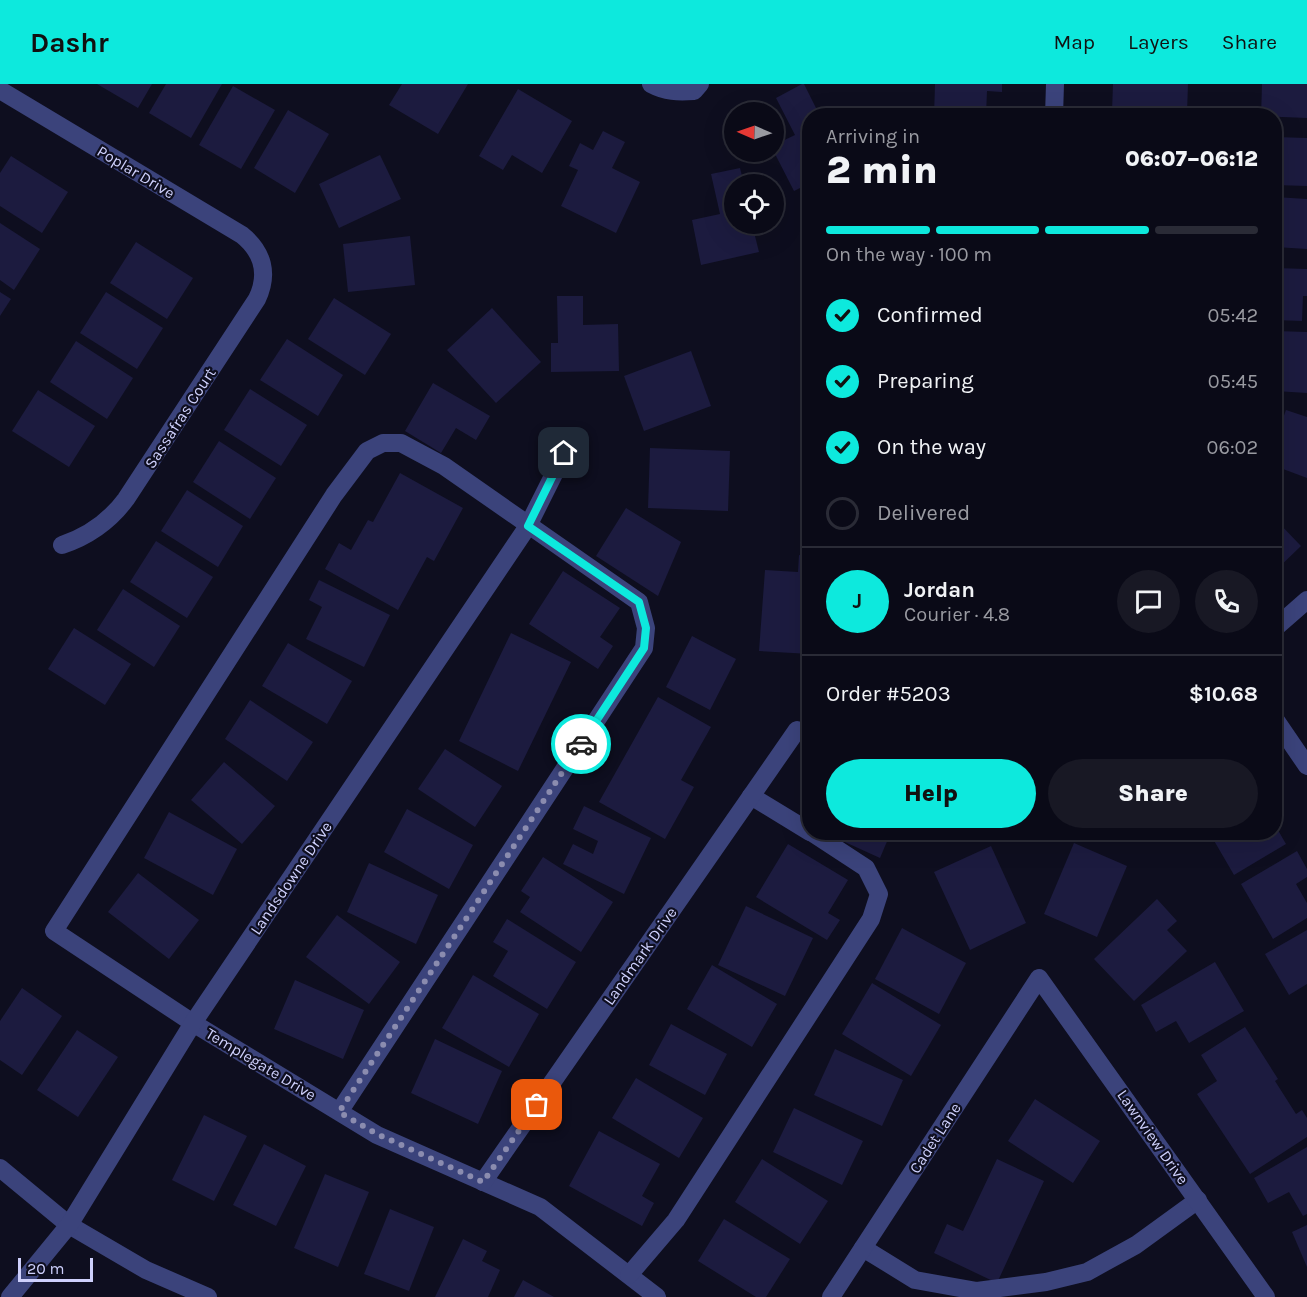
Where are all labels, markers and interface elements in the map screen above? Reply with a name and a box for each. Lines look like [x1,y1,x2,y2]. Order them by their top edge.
text: Dashr [30,26,109,59]
text: Map [1053,30,1095,54]
text: Layers [1128,30,1189,54]
text: Share [1222,30,1277,54]
north arrow [724,102,784,162]
map controls [724,102,784,234]
text: Arriving in [826,125,920,148]
street label: Poplar Drive [94,141,178,203]
text: 06:07–06:12 [1125,146,1258,172]
text: 2 min [826,147,938,193]
button: locate [724,174,784,234]
text: On the way · 100 m [826,243,992,266]
icon: check [826,299,859,332]
text: Confirmed [877,302,983,328]
text: 05:42 [1207,304,1258,327]
street label: Sassafras Court [140,364,220,472]
icon: check [826,365,859,398]
text: Preparing [877,368,974,394]
text: 05:45 [1208,370,1258,393]
pin [538,427,589,478]
icon: check [826,431,859,464]
text: On the way [877,434,986,460]
icon: home [547,436,580,469]
text: 06:02 [1207,436,1258,459]
text: Delivered [877,500,970,526]
button: chat [1117,570,1180,633]
button: phone [1195,570,1258,633]
text: Jordan [904,577,975,603]
text: J [853,588,862,614]
text: Courier · 4.8 [904,603,1010,626]
text: Order #5203 [826,681,951,707]
text: $10.68 [1189,681,1258,707]
courier [551,714,611,774]
icon: car [565,728,598,761]
button: Help [826,759,1036,828]
button: Share [1048,759,1258,828]
street label: Landsdowne Drive [246,818,336,938]
street label: Landmark Drive [599,903,681,1009]
street label: Templegate Drive [202,1024,320,1104]
pin [511,1079,562,1130]
street label: Lawnview Drive [1113,1086,1193,1188]
icon: bag [520,1088,553,1121]
street label: Cadet Lane [905,1099,965,1177]
scale bar [18,1255,93,1282]
text: 20 m [27,1259,65,1278]

